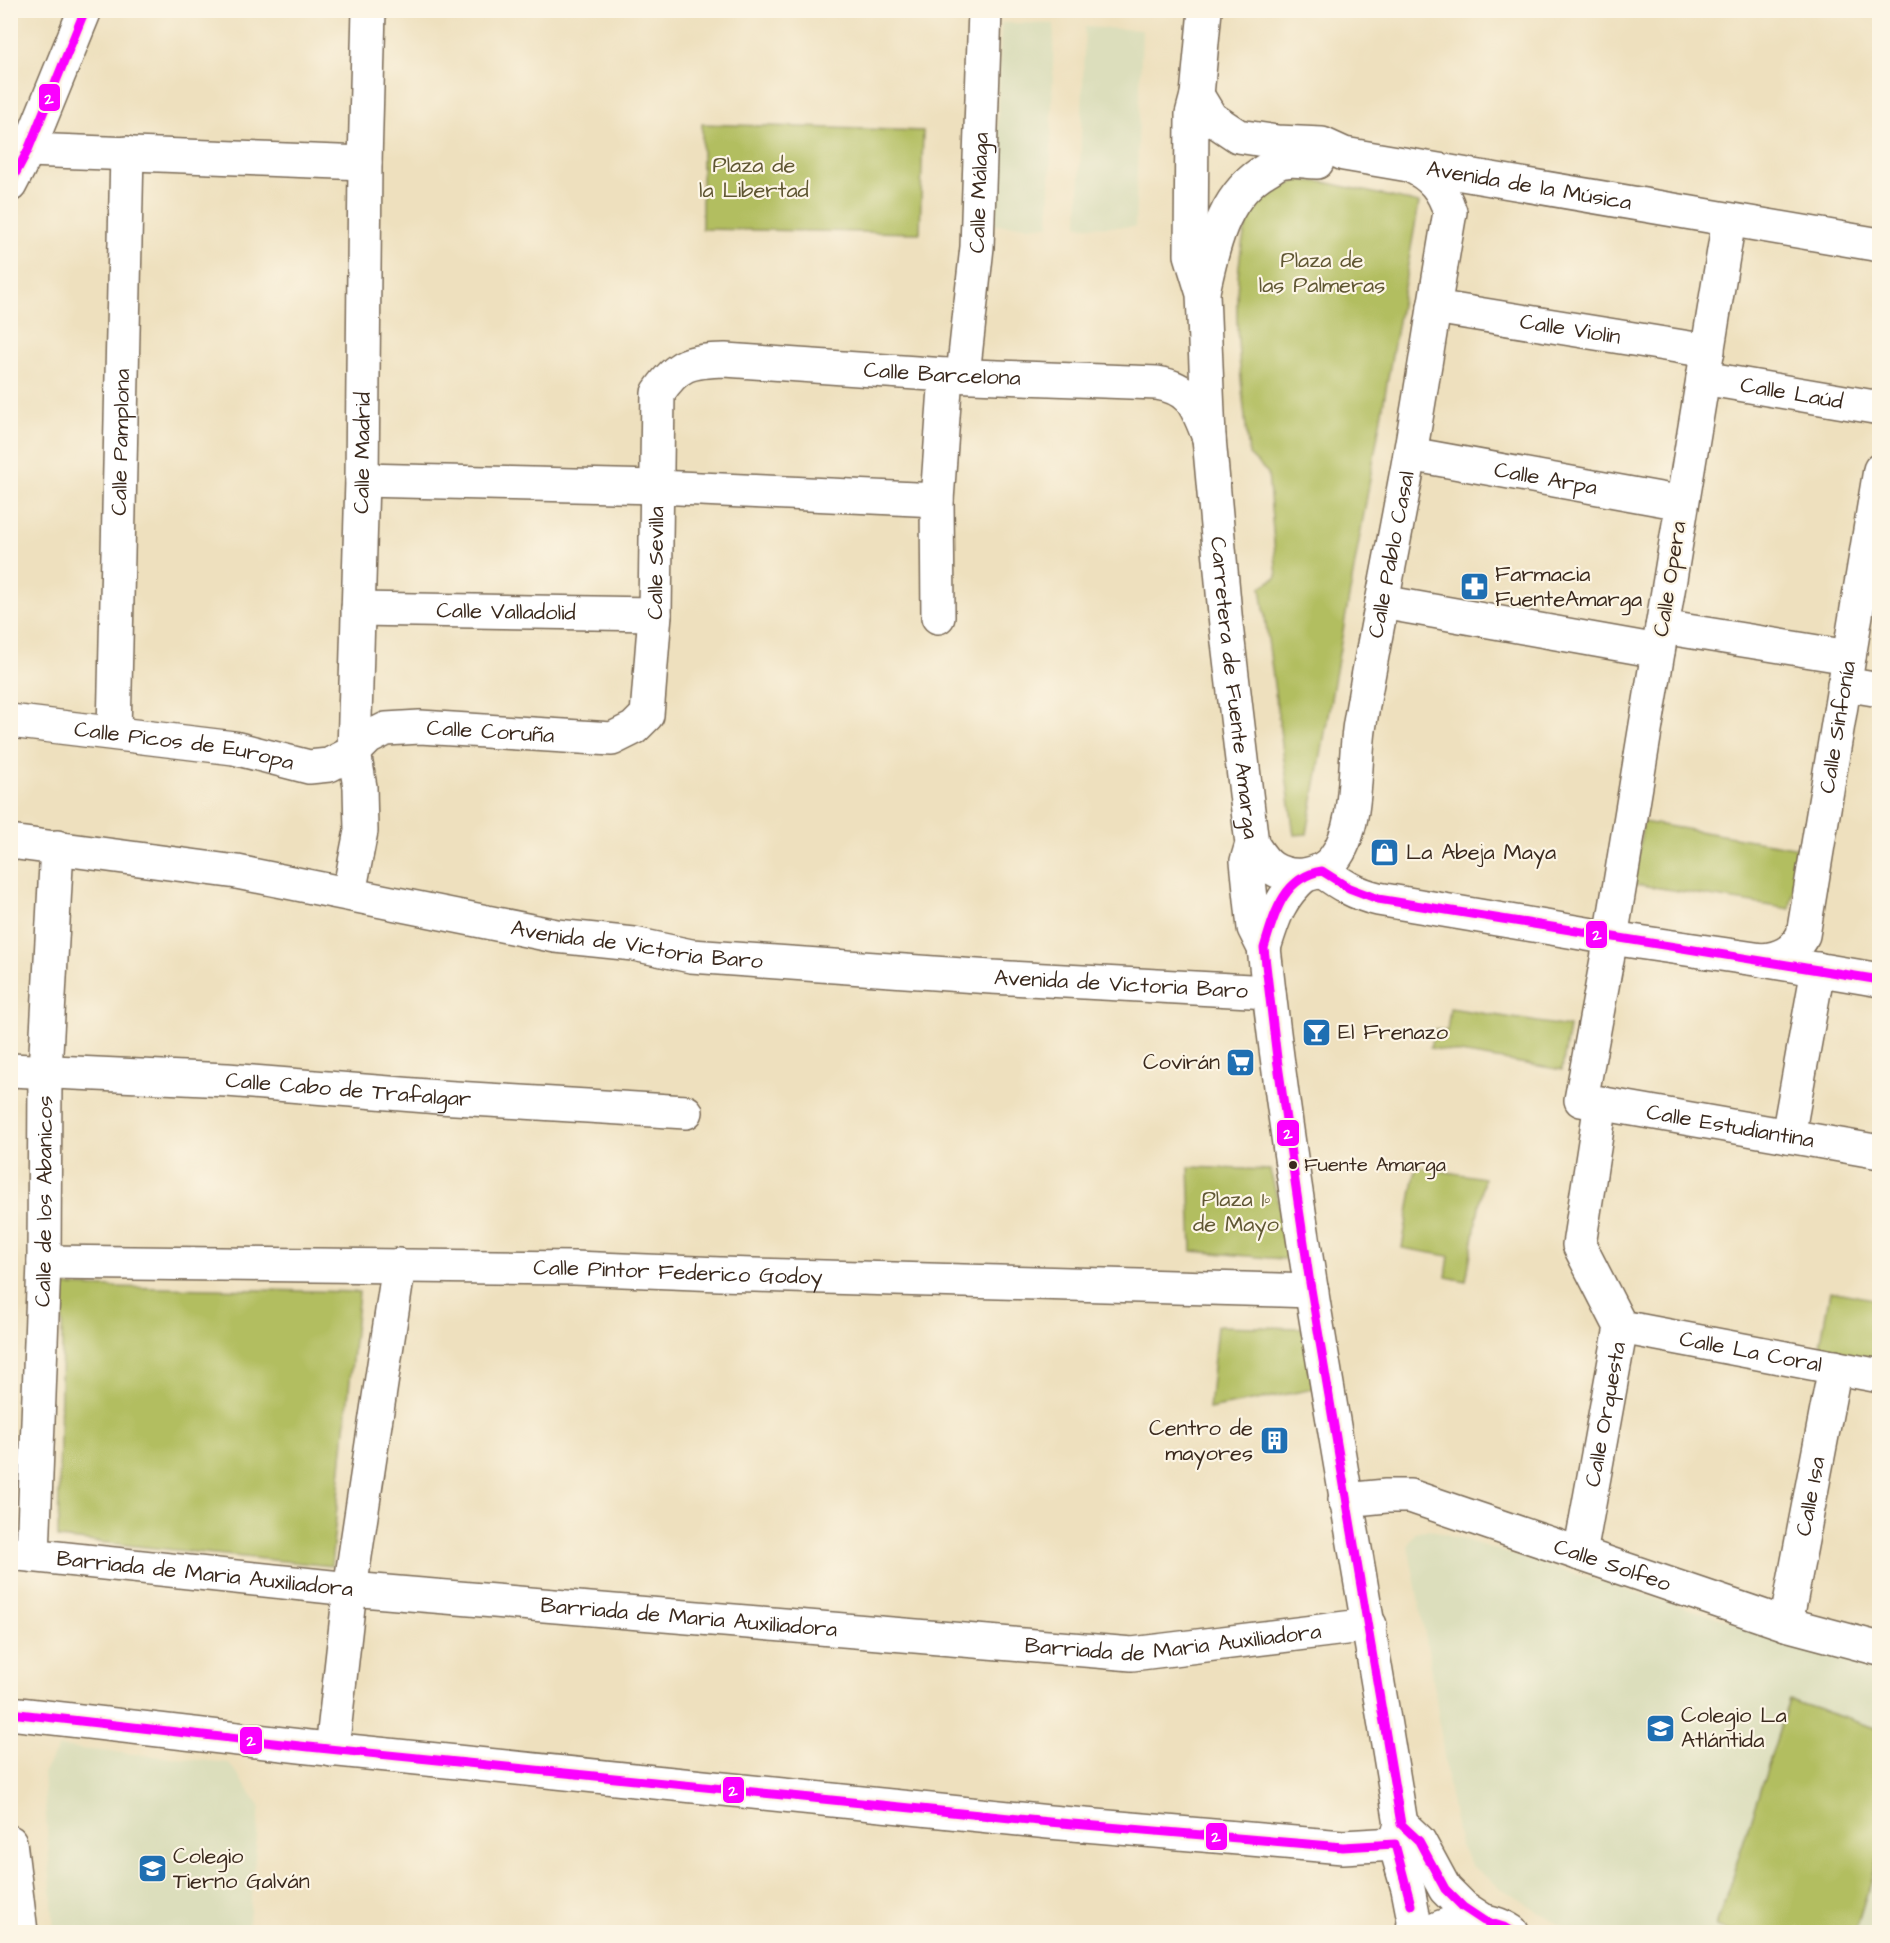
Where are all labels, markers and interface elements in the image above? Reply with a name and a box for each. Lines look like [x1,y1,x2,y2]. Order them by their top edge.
line badge: 2 [38,83,61,112]
text: 2 [43,88,54,110]
street label: Calle Málaga [961,132,997,254]
park label: Plaza de la Libertad [699,150,809,206]
street label: Avenida de la Música [1424,153,1634,218]
park label: Plaza de las Palmeras [1259,245,1385,301]
street label: Calle Violin [1518,306,1623,352]
street label: Calle Barcelona [863,354,1021,393]
street label: Calle Pamplona [103,368,138,516]
street label: Calle Laúd [1738,369,1845,417]
street label: Calle Madrid [346,392,378,514]
street label: Calle Arpa [1492,454,1600,503]
street label: Calle Pablo Casal [1360,469,1422,640]
street label: Calle Sevilla [639,506,672,620]
street label: Calle Opera [1646,519,1694,639]
street label: Carretera de Fuente Amarga [1203,535,1267,841]
place label: Farmacia FuenteAmarga [1495,559,1642,616]
pharmacy icon: Farmacia FuenteAmarga [1458,571,1490,603]
street label: Calle Valladolid [436,595,576,628]
street label: Calle Sinfonía [1811,659,1864,796]
street label: Calle Coruña [426,712,555,751]
street label: Calle Picos de Europa [73,713,297,778]
shop icon: La Abeja Maya [1369,836,1401,868]
place label: La Abeja Maya [1406,837,1556,869]
street label: Avenida de Victoria Baro [508,912,765,977]
line badge: 2 [1585,920,1608,949]
text: 2 [1591,924,1602,946]
street label: Avenida de Victoria Baro [993,962,1249,1006]
bar icon: El Frenazo [1301,1016,1333,1048]
place label: El Frenazo [1338,1017,1449,1048]
supermarket icon: Covirán [1225,1046,1257,1078]
place label: Covirán [1143,1047,1220,1078]
street label: Calle Cabo de Trafalgar [224,1064,472,1114]
street label: Calle de los Abanicos [27,1095,60,1307]
street label: Calle Estudiantina [1644,1096,1817,1156]
line badge: 2 [1276,1119,1300,1147]
text: 2 [1282,1123,1293,1145]
place label: Fuente Amarga [1304,1151,1446,1180]
marker: Fuente Amarga [1287,1159,1299,1171]
park label: Plaza 1º de Mayo [1193,1184,1280,1241]
street label: Calle Pintor Federico Godoy [533,1252,823,1293]
street label: Calle La Coral [1677,1323,1825,1380]
street label: Calle Orquesta [1577,1339,1634,1489]
place label: Centro de mayores [1149,1413,1253,1470]
building icon: Centro de mayores [1258,1425,1290,1457]
street label: Calle Isa [1788,1454,1833,1539]
street label: Calle Solfeo [1550,1531,1676,1599]
street label: Barriada de Maria Auxiliadora [55,1543,355,1605]
street label: Barriada de Maria Auxiliadora [539,1589,839,1645]
street label: Barriada de Maria Auxiliadora [1024,1616,1323,1670]
place label: Colegio La Atlántida [1681,1700,1787,1756]
school or university icon: Colegio La Atlántida [1644,1712,1676,1744]
line badge: 2 [239,1726,263,1755]
text: 2 [245,1730,256,1752]
line badge: 2 [722,1776,745,1804]
text: 2 [727,1780,738,1802]
line badge: 2 [1205,1822,1228,1851]
text: 2 [1210,1826,1221,1848]
place label: Colegio Tierno Galván [173,1841,310,1897]
school or university icon: Colegio Tierno Galván [136,1853,168,1885]

